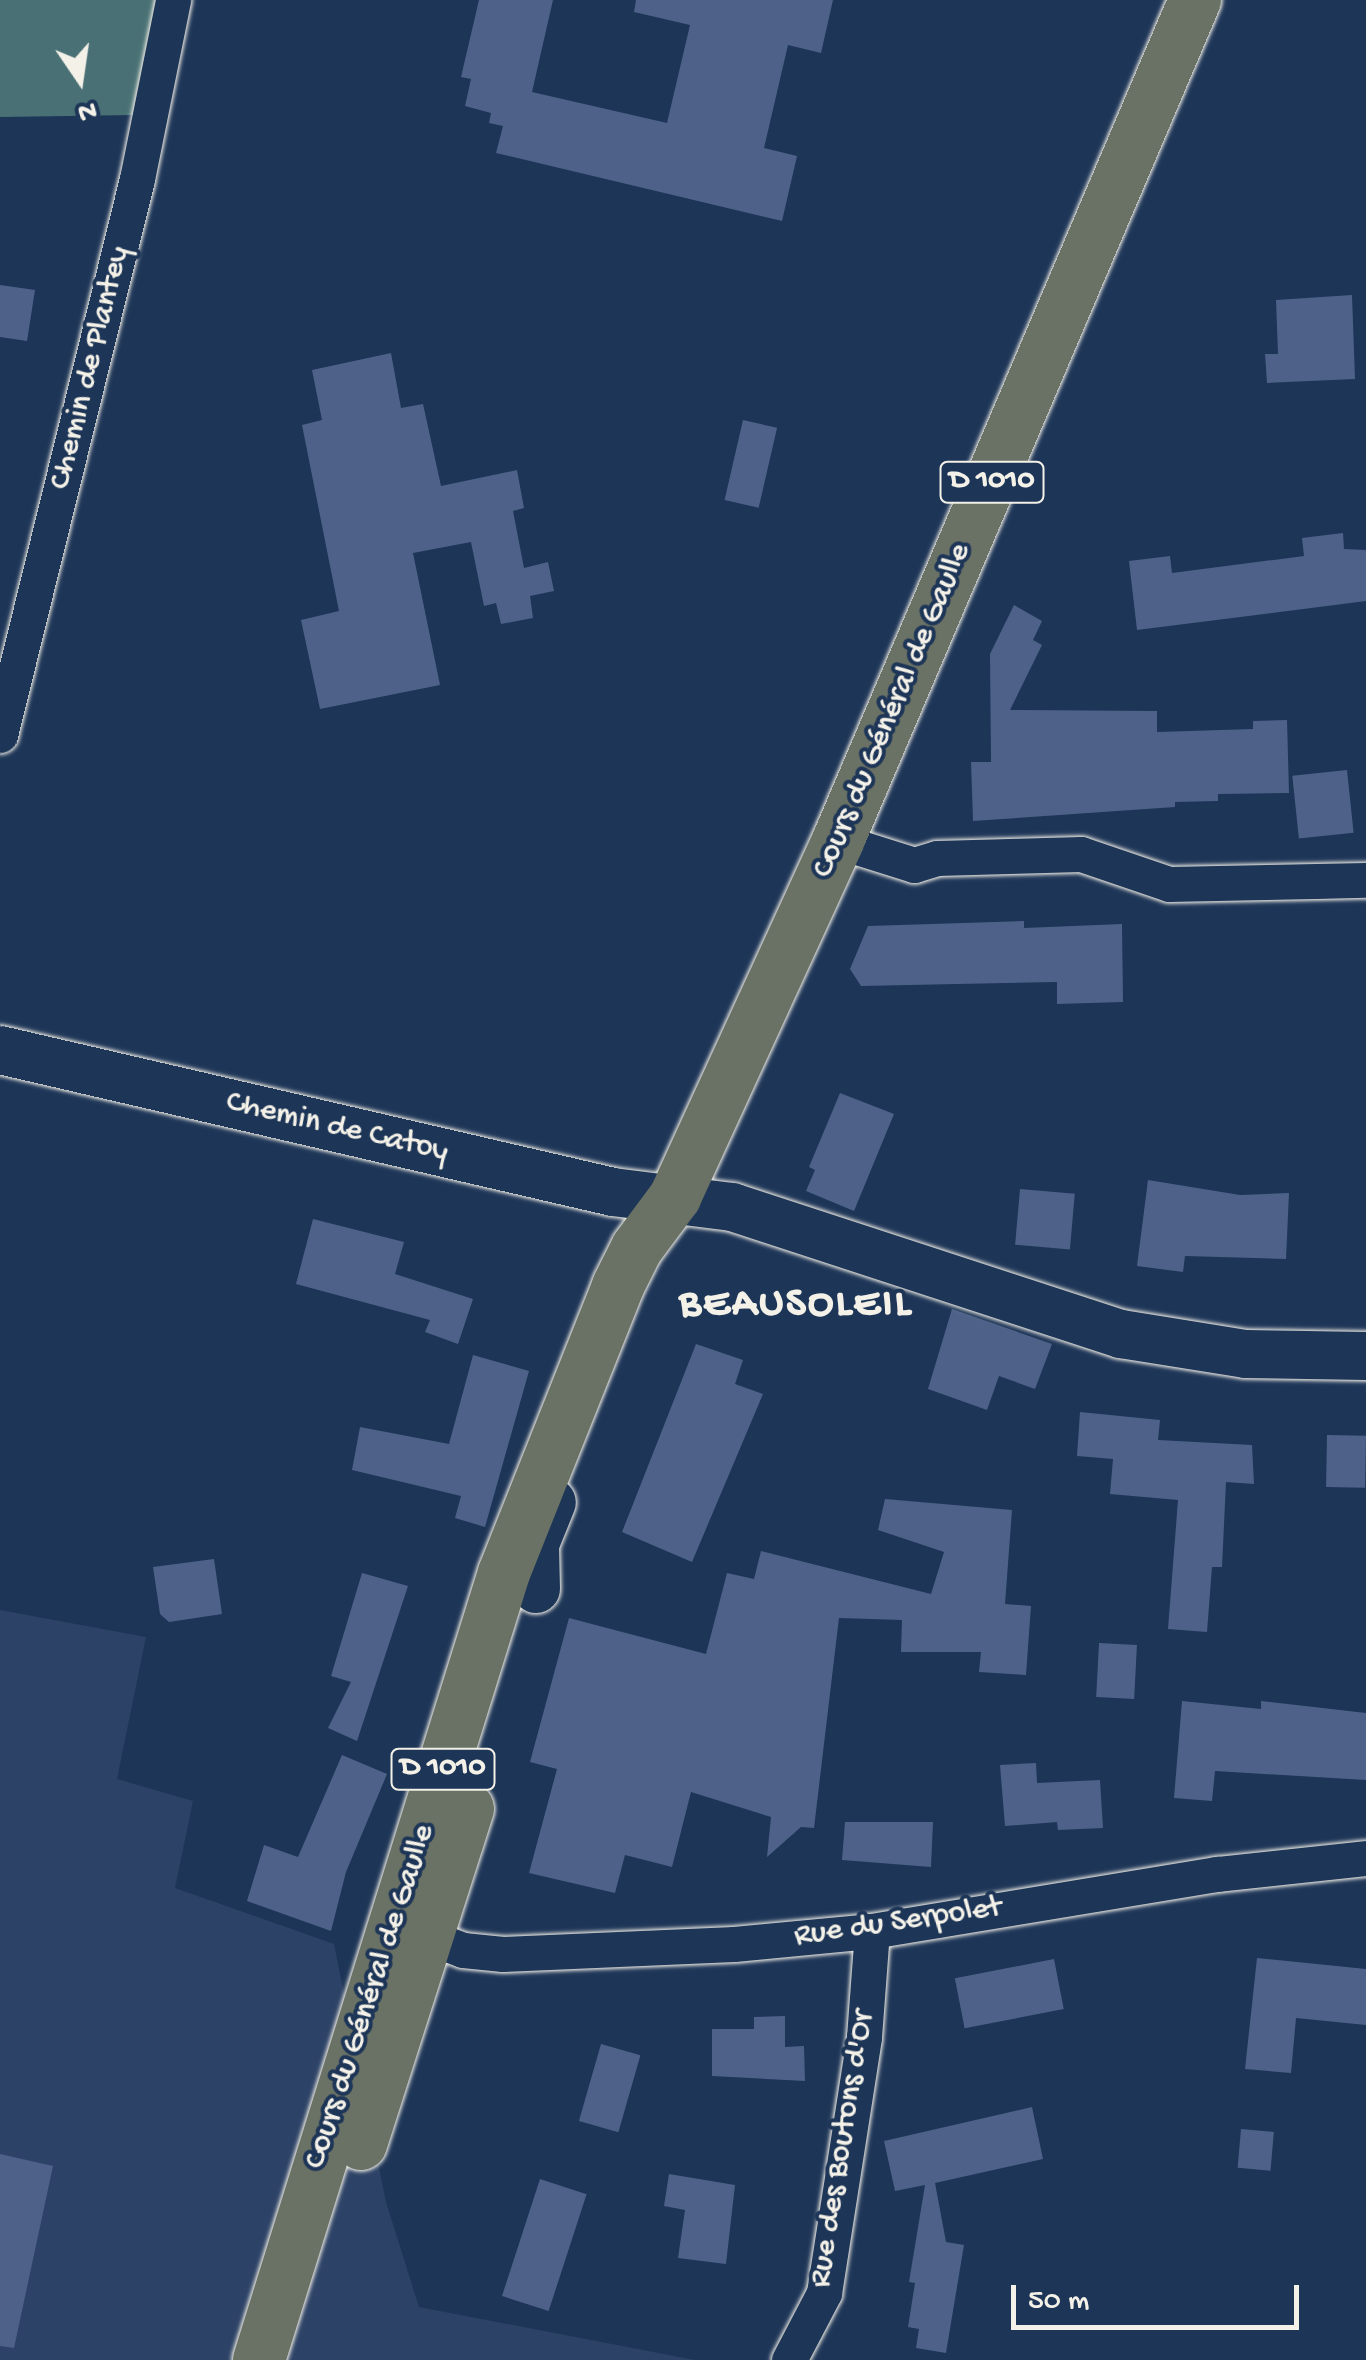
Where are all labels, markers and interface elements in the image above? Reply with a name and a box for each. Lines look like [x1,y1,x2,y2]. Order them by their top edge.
north arrow [30,30,130,130]
text: N [74,92,99,128]
street label: Chemin de Plantey [42,242,140,494]
road number: D 1010 [940,457,1044,507]
street label: Cours du Général de Gaulle [805,538,981,884]
street label: Chemin de Catoy [222,1084,452,1172]
district label: BEAUSOLEIL [679,1281,913,1331]
road number: D 1010 [390,1744,496,1794]
street label: Cours du Général de Gaulle [297,1820,445,2174]
street label: Rue du Serpolet [792,1889,1004,1957]
street label: Rue des Boutons d'Or [802,2008,884,2290]
scale bar [1016,2265,1304,2327]
text: 50 m [1028,2285,1089,2320]

